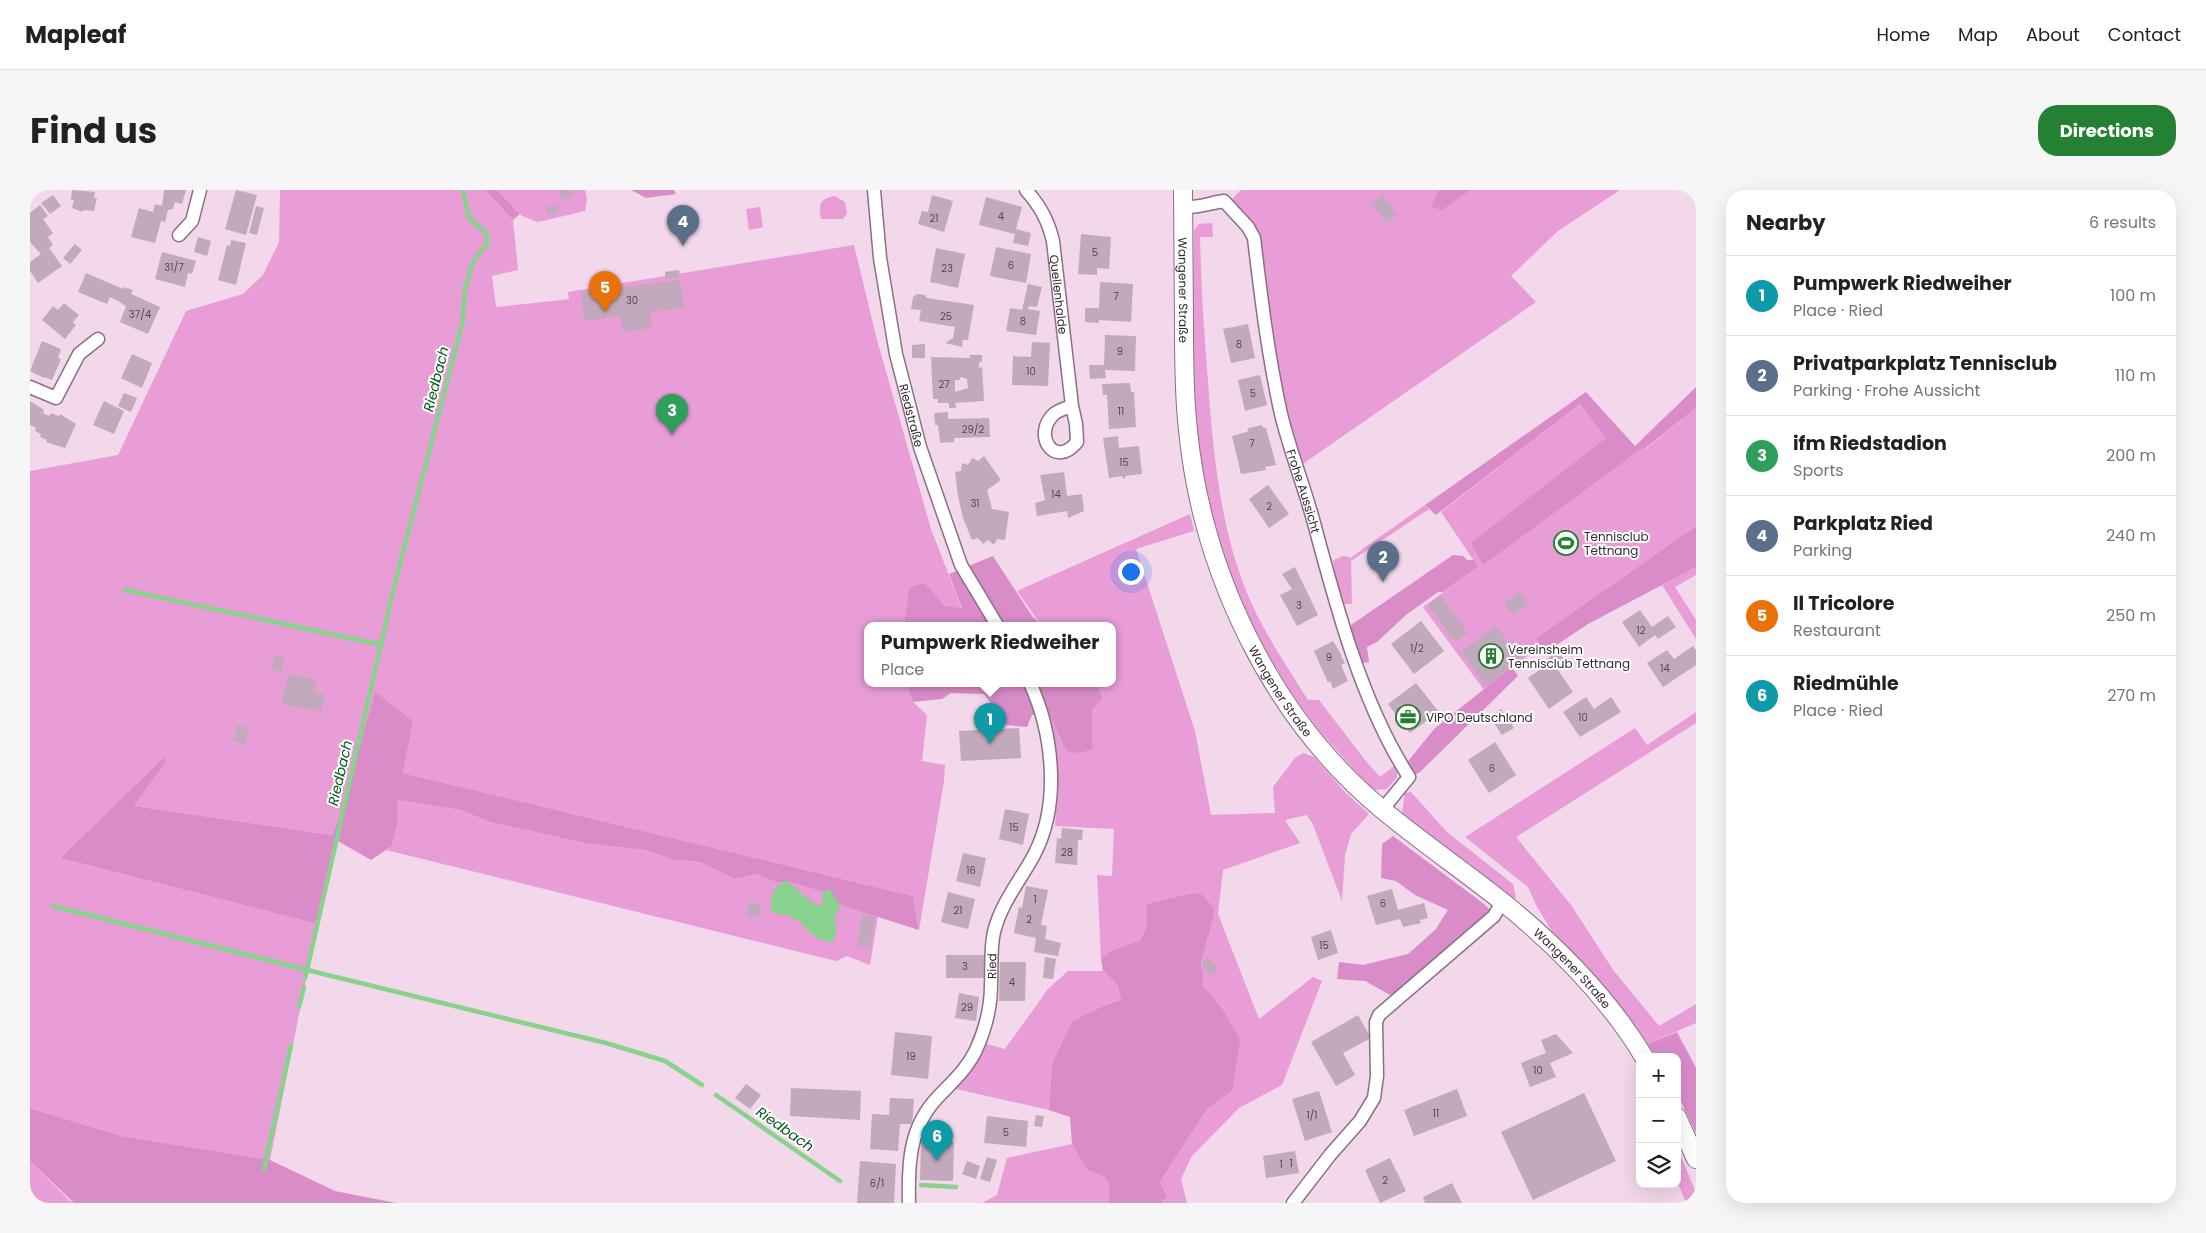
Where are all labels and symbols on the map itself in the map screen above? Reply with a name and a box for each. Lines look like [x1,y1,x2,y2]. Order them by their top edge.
pin: 4 [667,205,699,246]
house number: 4 [998,209,1004,224]
house number: 21 [930,211,938,226]
street label: Wangener Straße [1175,237,1193,343]
house number: 5 [1092,245,1098,260]
street label: Quellenhalde [1046,254,1072,335]
house number: 6 [1008,258,1014,273]
house number: 31/7 [164,260,184,275]
house number: 23 [941,261,953,276]
pin: 5 [589,271,621,312]
house number: 7 [1113,289,1119,304]
house number: 30 [626,293,638,308]
house number: 37/4 [129,307,151,322]
house number: 25 [940,309,952,324]
house number: 8 [1020,314,1026,329]
house number: 8 [1236,337,1242,352]
water label: Riedbach [418,344,454,414]
house number: 9 [1117,344,1123,359]
house number: 10 [1026,364,1036,379]
house number: 27 [938,377,950,392]
street label: Riedstraße [896,382,928,449]
house number: 5 [1250,386,1256,401]
pin: 3 [656,394,688,435]
house number: 11 [1118,404,1124,419]
house number: 29/2 [962,422,985,437]
house number: 7 [1249,436,1255,451]
street label: Frohe Aussicht [1283,447,1325,535]
house number: 15 [1119,455,1129,470]
house number: 14 [1051,487,1061,502]
house number: 31 [970,496,980,511]
house number: 2 [1266,499,1272,514]
place label: Tennisclub Tettnang [1584,528,1649,559]
sports icon: Tennisclub Tettnang [1553,530,1579,556]
pin: 2 [1367,541,1399,582]
your location [1118,559,1144,585]
house number: 3 [1296,598,1302,613]
house number: 12 [1637,623,1646,638]
house number: 1/2 [1410,641,1424,656]
place label: Vereinsheim Tennisclub Tettnang [1508,641,1630,672]
street label: Wangener Straße [1245,642,1316,740]
building icon: Vereinsheim Tennisclub Tettnang [1478,643,1504,669]
house number: 9 [1326,650,1332,665]
house number: 14 [1660,661,1670,676]
pin: 1 [974,703,1006,744]
office icon: ViPO Deutschland [1395,704,1421,730]
place label: ViPO Deutschland [1426,709,1533,726]
house number: 10 [1578,710,1588,725]
water label: Riedbach [323,738,357,808]
house number: 6 [1489,761,1495,776]
house number: 15 [1009,820,1019,835]
house number: 28 [1061,845,1073,860]
house number: 16 [966,863,976,878]
house number: 1 [1033,892,1037,907]
house number: 6 [1380,896,1386,911]
house number: 21 [954,903,962,918]
house number: 2 [1026,912,1032,927]
street label: Wangener Straße [1530,924,1615,1012]
house number: 15 [1319,938,1329,953]
street label: Ried [983,953,1000,979]
house number: 3 [962,959,968,974]
house number: 4 [1009,975,1015,990]
house number: 29 [961,1000,973,1015]
house number: 19 [906,1049,916,1064]
house number: 10 [1533,1063,1543,1078]
water label: Riedbach [752,1102,818,1156]
house number: 11 [1433,1106,1439,1121]
house number: 1/1 [1306,1108,1318,1123]
pin: 6 [921,1120,953,1161]
house number: 5 [1003,1125,1009,1140]
house number: 1 [1289,1156,1293,1171]
house number: 1 [1279,1157,1283,1172]
house number: 2 [1382,1173,1388,1188]
house number: 6/1 [870,1176,884,1191]

